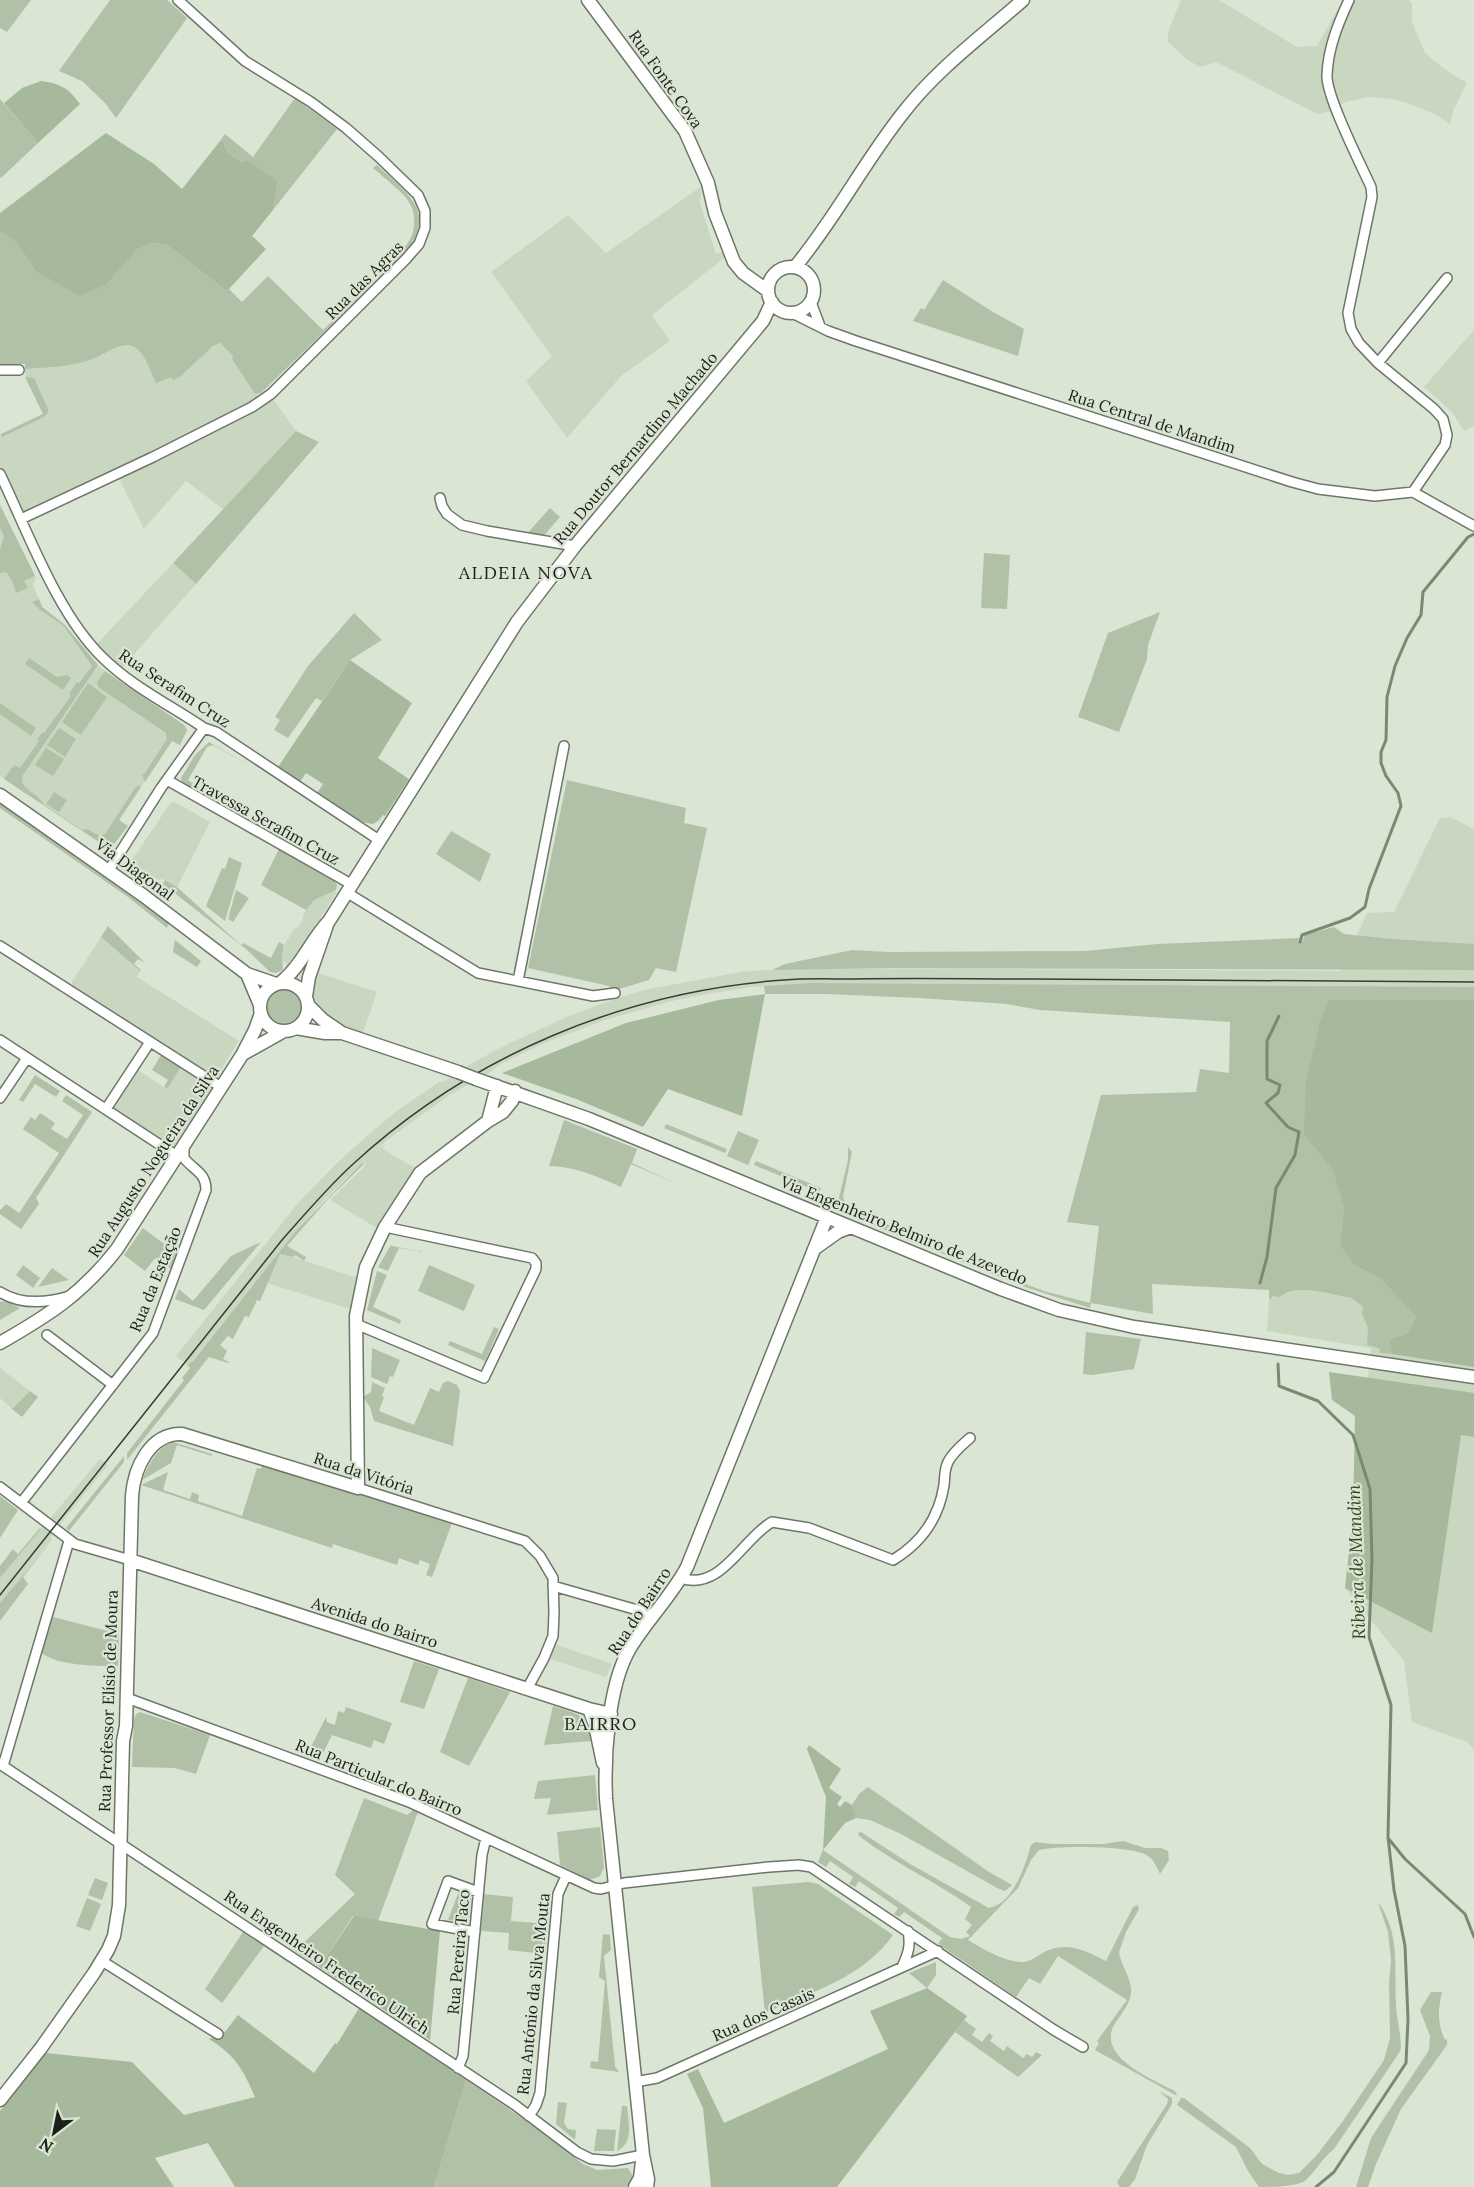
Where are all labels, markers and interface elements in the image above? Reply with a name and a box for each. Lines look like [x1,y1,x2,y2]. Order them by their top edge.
street label: Rua Fonte Cova [625,26,707,132]
street label: Rua das Agras [321,237,407,323]
street label: Rua Doutor Bernardino Machado [548,348,722,548]
street label: Rua Central de Mandim [1066,384,1238,458]
district label: ALDEIA NOVA [458,561,593,584]
street label: Rua Serafim Cruz [115,644,235,732]
street label: Travessa Serafim Cruz [189,771,343,869]
street label: Via Diagonal [91,833,178,904]
street label: Rua Augusto Nogueira da Silva [83,1061,223,1261]
street label: Via Engenheiro Belmiro de Azevedo [777,1171,1030,1289]
street label: Rua da Estação [125,1223,185,1335]
street label: Rua da Vitória [311,1447,417,1499]
water label: Ribeira de Mandim [1342,1484,1370,1640]
street label: Rua do Bairro [603,1563,675,1659]
street label: Rua Professor Elísio de Moura [94,1589,122,1813]
street label: Avenida do Bairro [308,1592,441,1652]
district label: BAIRRO [564,1712,638,1735]
street label: Rua Particular do Bairro [293,1734,465,1820]
street label: Rua Engenheiro Frederico Ulrich [220,1886,434,2039]
street label: Rua Pereira Taco [443,1889,473,2015]
street label: Rua António da Silva Mouta [512,1892,554,2096]
street label: Rua dos Casais [709,1983,817,2045]
north arrow [24,2103,84,2163]
text: N [36,2134,57,2157]

